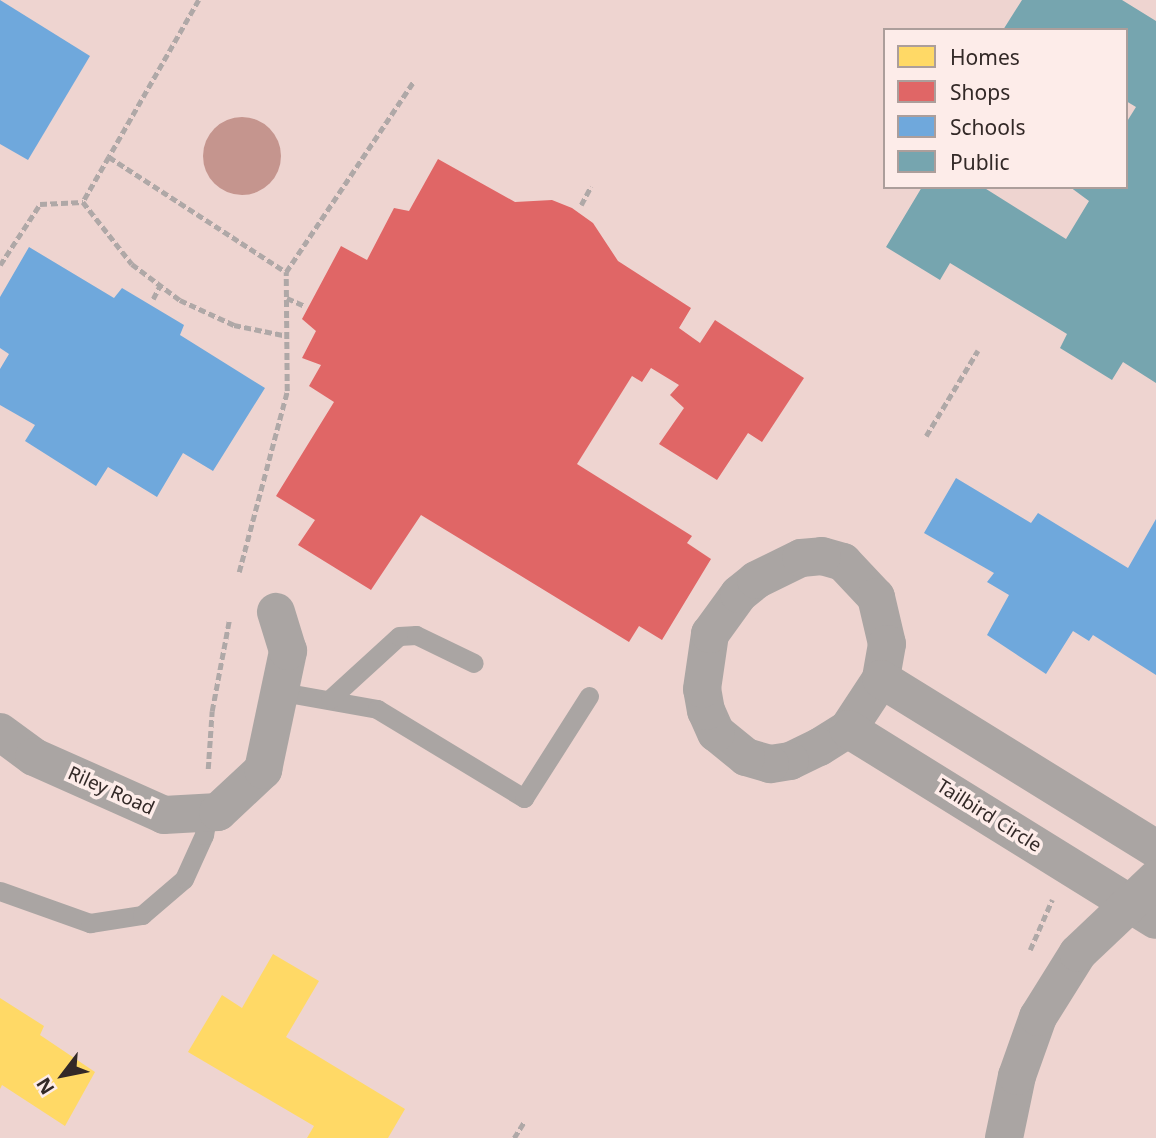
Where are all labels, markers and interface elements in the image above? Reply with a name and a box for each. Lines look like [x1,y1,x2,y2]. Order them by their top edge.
legend [883,28,1128,189]
text: Homes [950,43,1020,71]
text: Shops [950,78,1010,106]
text: Schools [950,113,1025,141]
text: Public [950,148,1010,176]
street label: Riley Road [64,762,158,820]
street label: Tailbird Circle [932,775,1046,857]
north arrow [28,1040,98,1110]
text: N [30,1073,60,1100]

